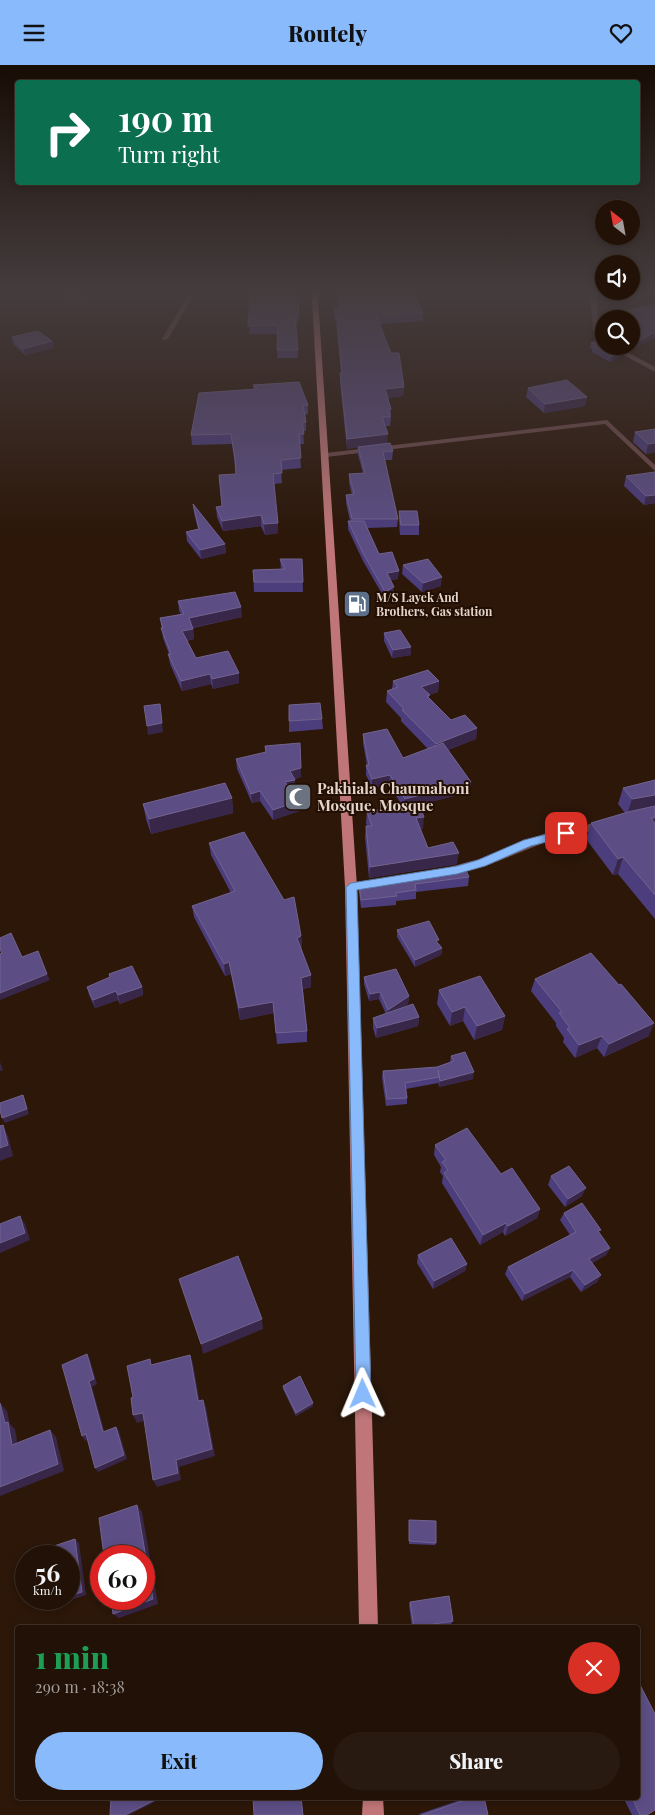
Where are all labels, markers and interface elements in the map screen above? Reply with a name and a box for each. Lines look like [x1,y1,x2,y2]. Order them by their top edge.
text: Routely [288,18,367,48]
icon: menu [20,19,48,47]
icon: heart [607,19,635,47]
text: 190 m [118,94,213,141]
icon: right [35,100,100,165]
text: Turn right [118,139,220,169]
north arrow [595,200,640,245]
map controls [595,200,640,355]
button: sound [595,255,640,300]
button: search [595,310,640,355]
fuel station icon: M/S Layek And Brothers, Gas station [342,589,372,619]
place label: M/S Layek And Brothers, Gas station [376,589,493,619]
place label: Pakhiala Chaumahoni Mosque, Mosque [317,778,470,815]
mosque icon: Pakhiala Chaumahoni Mosque, Mosque [283,782,313,812]
pin [545,812,587,854]
icon: arrive [552,819,580,847]
position arrow [336,1367,388,1419]
speed limit sign: 60 [90,1545,155,1610]
text: 56 [35,1555,60,1588]
text: km/h [33,1582,62,1598]
text: 1 min [35,1637,109,1677]
button: close [568,1642,620,1694]
text: 290 m · 18:38 [35,1676,125,1697]
button: Exit [35,1732,323,1790]
button: Share [333,1732,620,1790]

